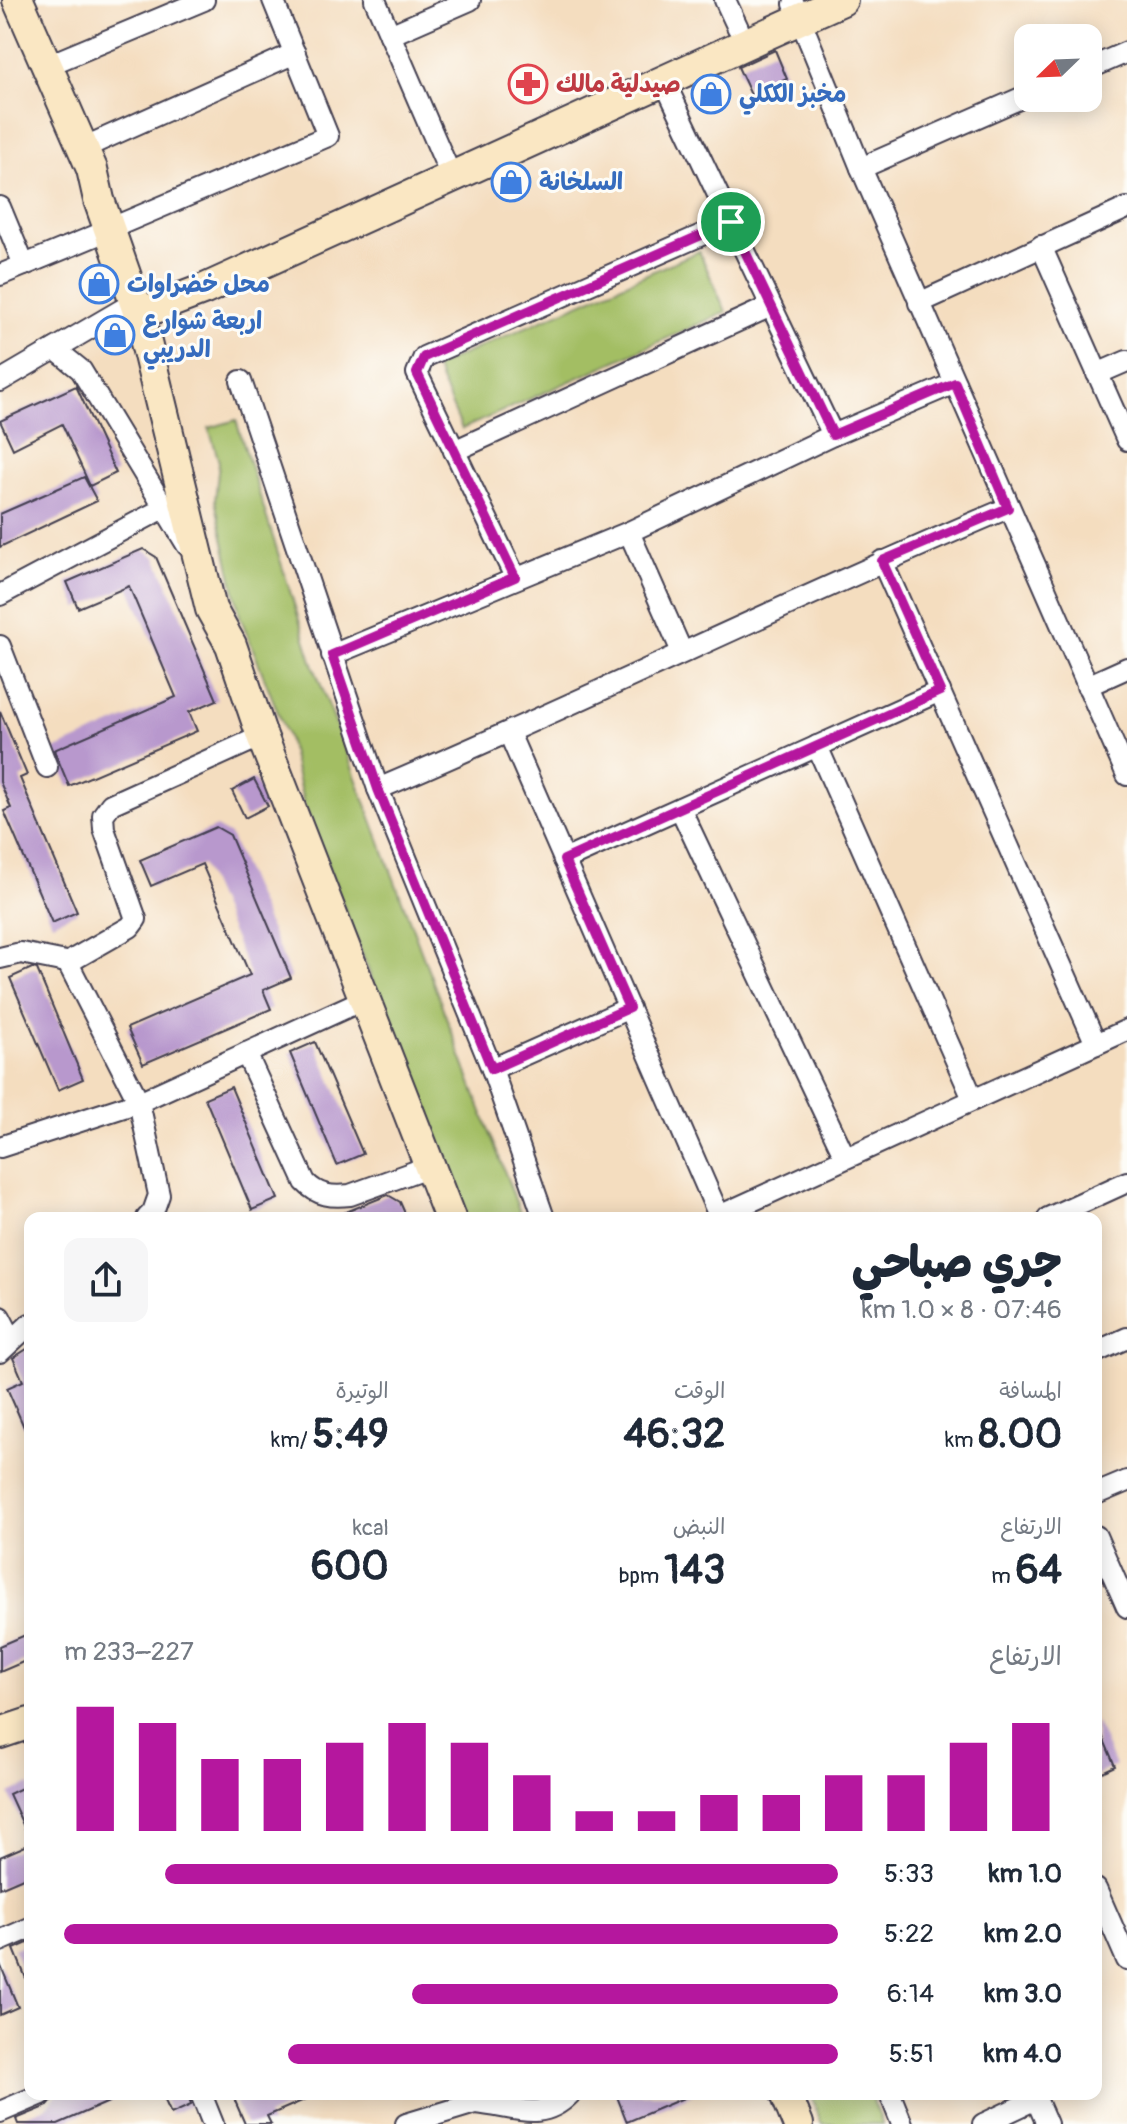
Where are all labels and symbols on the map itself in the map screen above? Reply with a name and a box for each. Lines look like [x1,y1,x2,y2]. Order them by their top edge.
north arrow [1014,24,1102,112]
pharmacy icon: صيدلية مالك [507,63,549,105]
place label: صيدلية مالك [556,70,681,99]
shop icon: مخبز الككلي [690,73,732,115]
place label: مخبز الككلي [739,80,846,115]
shop icon: السلخانة [490,161,532,203]
place label: السلخانة [539,168,623,197]
pin [697,188,765,256]
shop icon: محل خضراوات [78,263,120,305]
place label: محل خضراوات [127,270,270,299]
place label: اربعة شوارع الدريبي [143,307,262,370]
shop icon: اربعة شوارع الدريبي [94,314,136,356]

